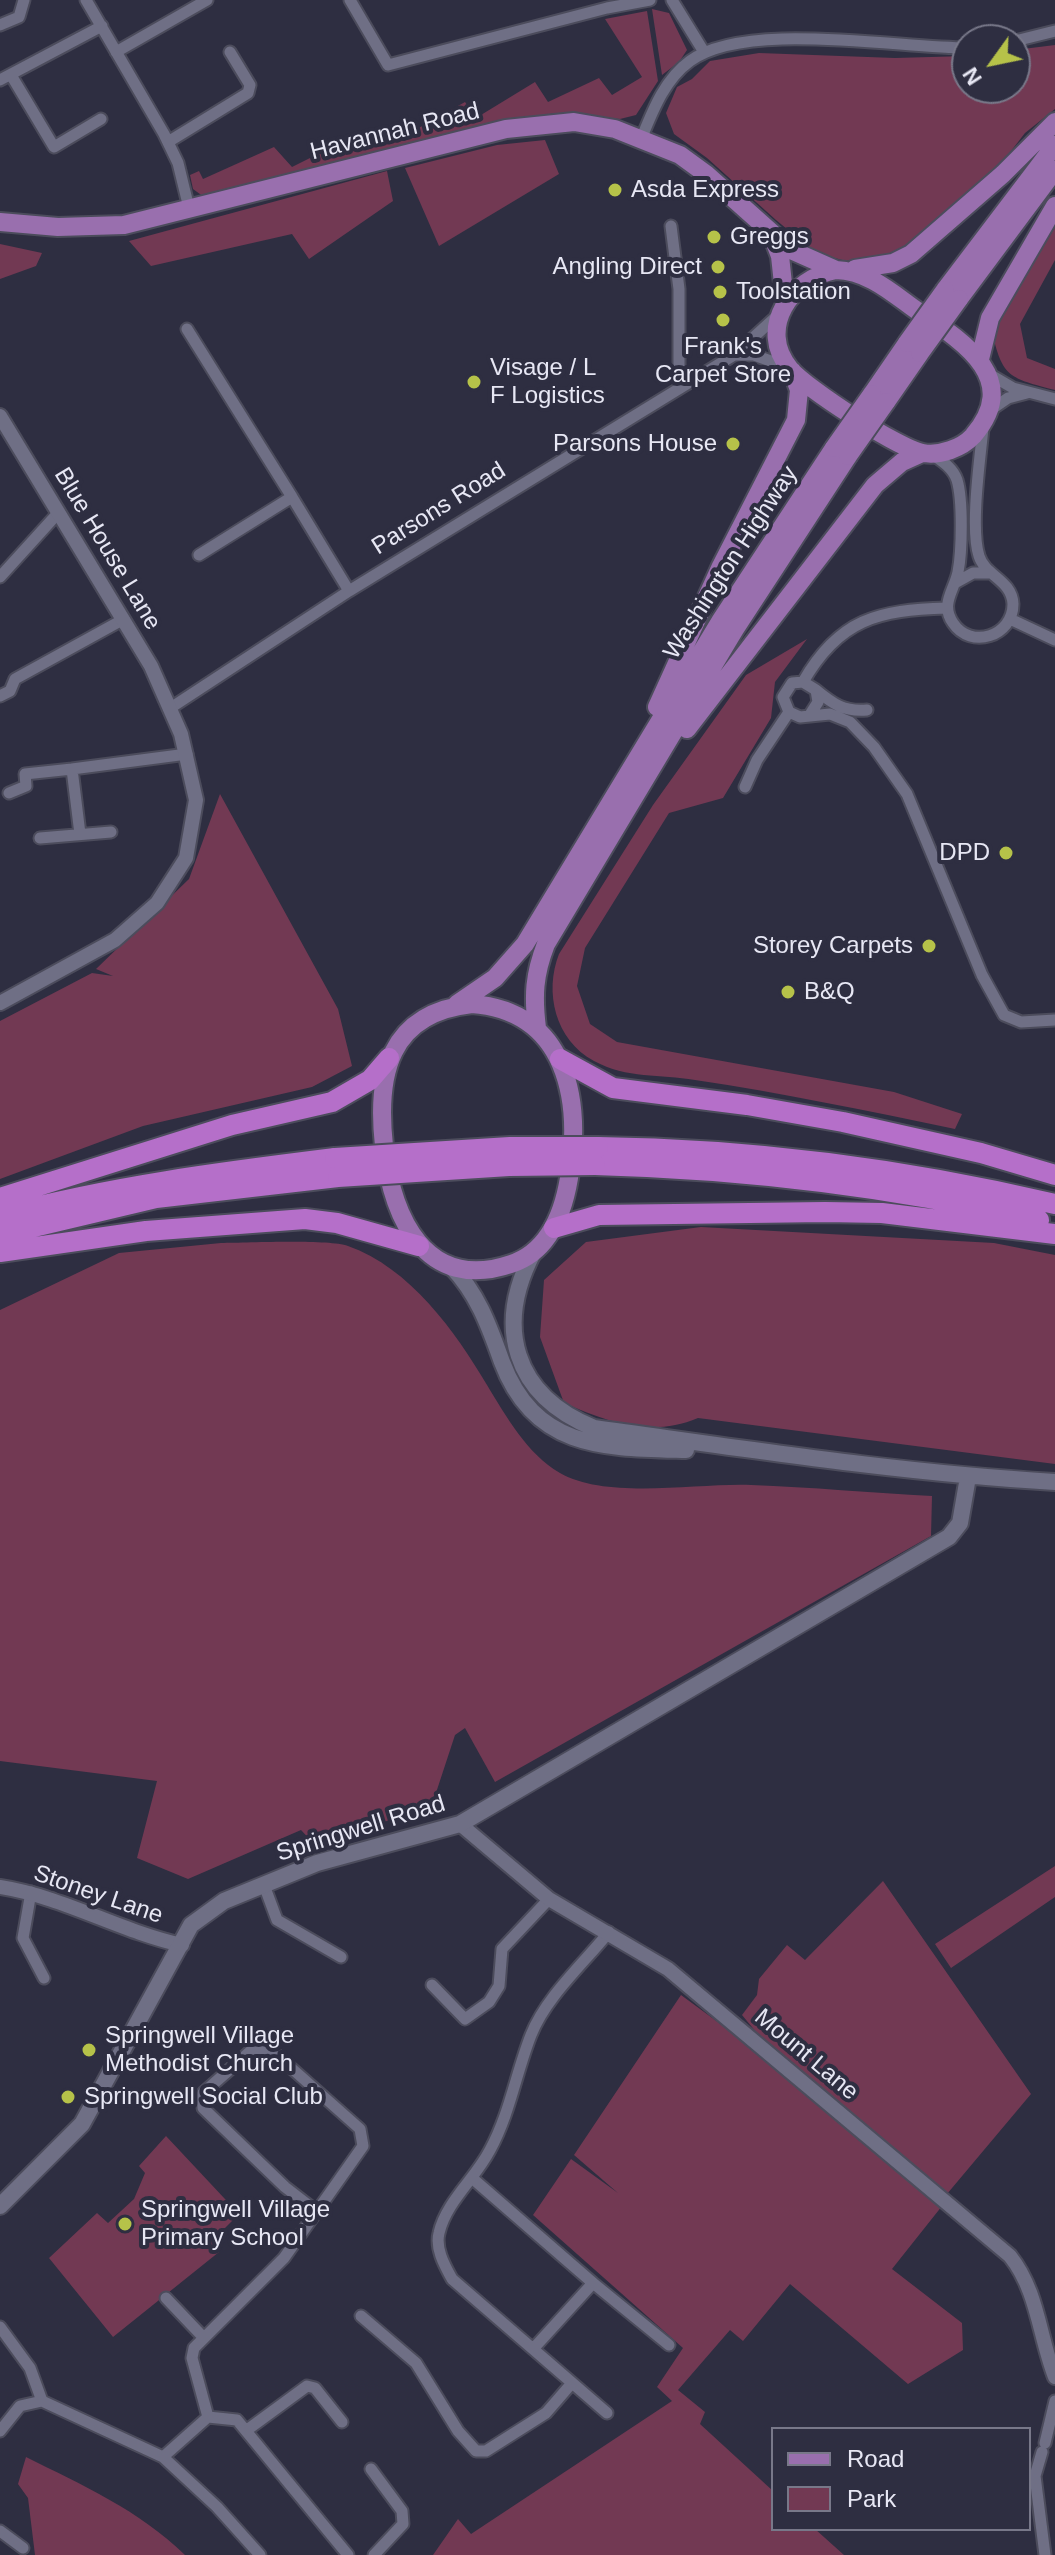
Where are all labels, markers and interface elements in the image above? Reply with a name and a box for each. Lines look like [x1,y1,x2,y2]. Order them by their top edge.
north arrow [951,24,1031,104]
text: N [957,63,987,90]
street label: Havannah Road [307,97,483,167]
place label: Asda Express [631,176,779,204]
marker: Asda Express [606,181,624,199]
place label: Greggs [730,223,809,251]
marker: Greggs [705,228,723,246]
place label: Angling Direct [553,253,702,281]
marker: Angling Direct [709,258,727,276]
place label: Toolstation [736,278,851,306]
marker: Toolstation [711,283,729,301]
marker: Frank's Carpet Store [714,311,732,329]
place label: Frank's Carpet Store [655,333,791,389]
place label: Visage / L F Logistics [490,354,605,410]
marker: Visage / L F Logistics [465,373,483,391]
place label: Parsons House [553,430,717,458]
marker: Parsons House [724,435,742,453]
street label: Parsons Road [367,456,511,562]
street label: Washington Highway [658,461,804,665]
street label: Blue House Lane [47,463,167,635]
place label: DPD [939,839,990,867]
marker: DPD [997,844,1015,862]
place label: Storey Carpets [753,932,913,960]
marker: Storey Carpets [920,937,938,955]
place label: B&Q [804,978,855,1006]
marker: B&Q [779,983,797,1001]
street label: Springwell Road [273,1790,449,1868]
street label: Stoney Lane [30,1859,166,1931]
street label: Mount Lane [748,2003,864,2107]
place label: Springwell Village Methodist Church [105,2022,294,2078]
marker: Springwell Village Methodist Church [80,2041,98,2059]
place label: Springwell Social Club [84,2083,323,2111]
marker: Springwell Social Club [59,2088,77,2106]
place label: Springwell Village Primary School [141,2196,330,2252]
marker: Springwell Village Primary School [116,2215,134,2233]
legend [771,2427,1031,2531]
text: Road [847,2445,904,2472]
text: Park [847,2485,896,2512]

